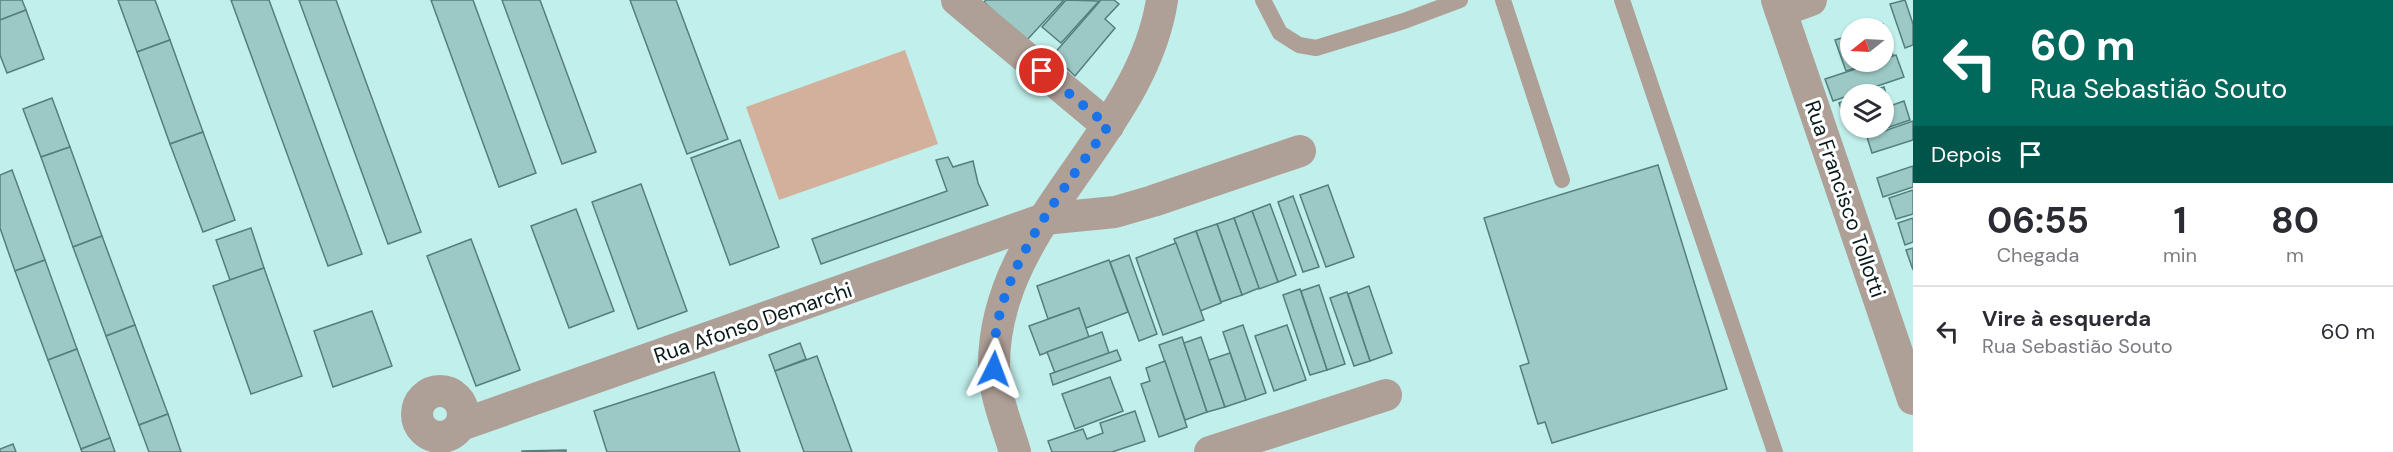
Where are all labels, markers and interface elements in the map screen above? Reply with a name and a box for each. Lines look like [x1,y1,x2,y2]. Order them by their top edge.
north arrow [1840,18,1894,72]
map controls [1840,18,1894,138]
text: 60 m [2030,18,2136,73]
icon: left [1931,24,2009,102]
pin [1016,45,1067,96]
icon: arrive [1025,54,1058,87]
text: Rua Sebastião Souto [2030,71,2287,106]
button: layers [1840,84,1894,138]
street label: Rua Francisco Tollotti [1798,97,1892,301]
icon: arrive [2014,138,2047,171]
text: Depois [1931,140,2002,169]
text: 06:55 [1987,197,2089,244]
text: 1 [2173,197,2187,244]
text: 80 [2271,197,2319,244]
text: Chegada [1997,242,2079,268]
text: min [2163,242,2197,268]
text: m [2286,242,2304,268]
street label: Rua Afonso Demarchi [650,276,856,370]
text: Vire à esquerda [1982,304,2151,333]
icon: left [1931,315,1964,348]
text: 60 m [2321,317,2375,346]
text: Rua Sebastião Souto [1982,333,2173,359]
position arrow [962,337,1026,401]

